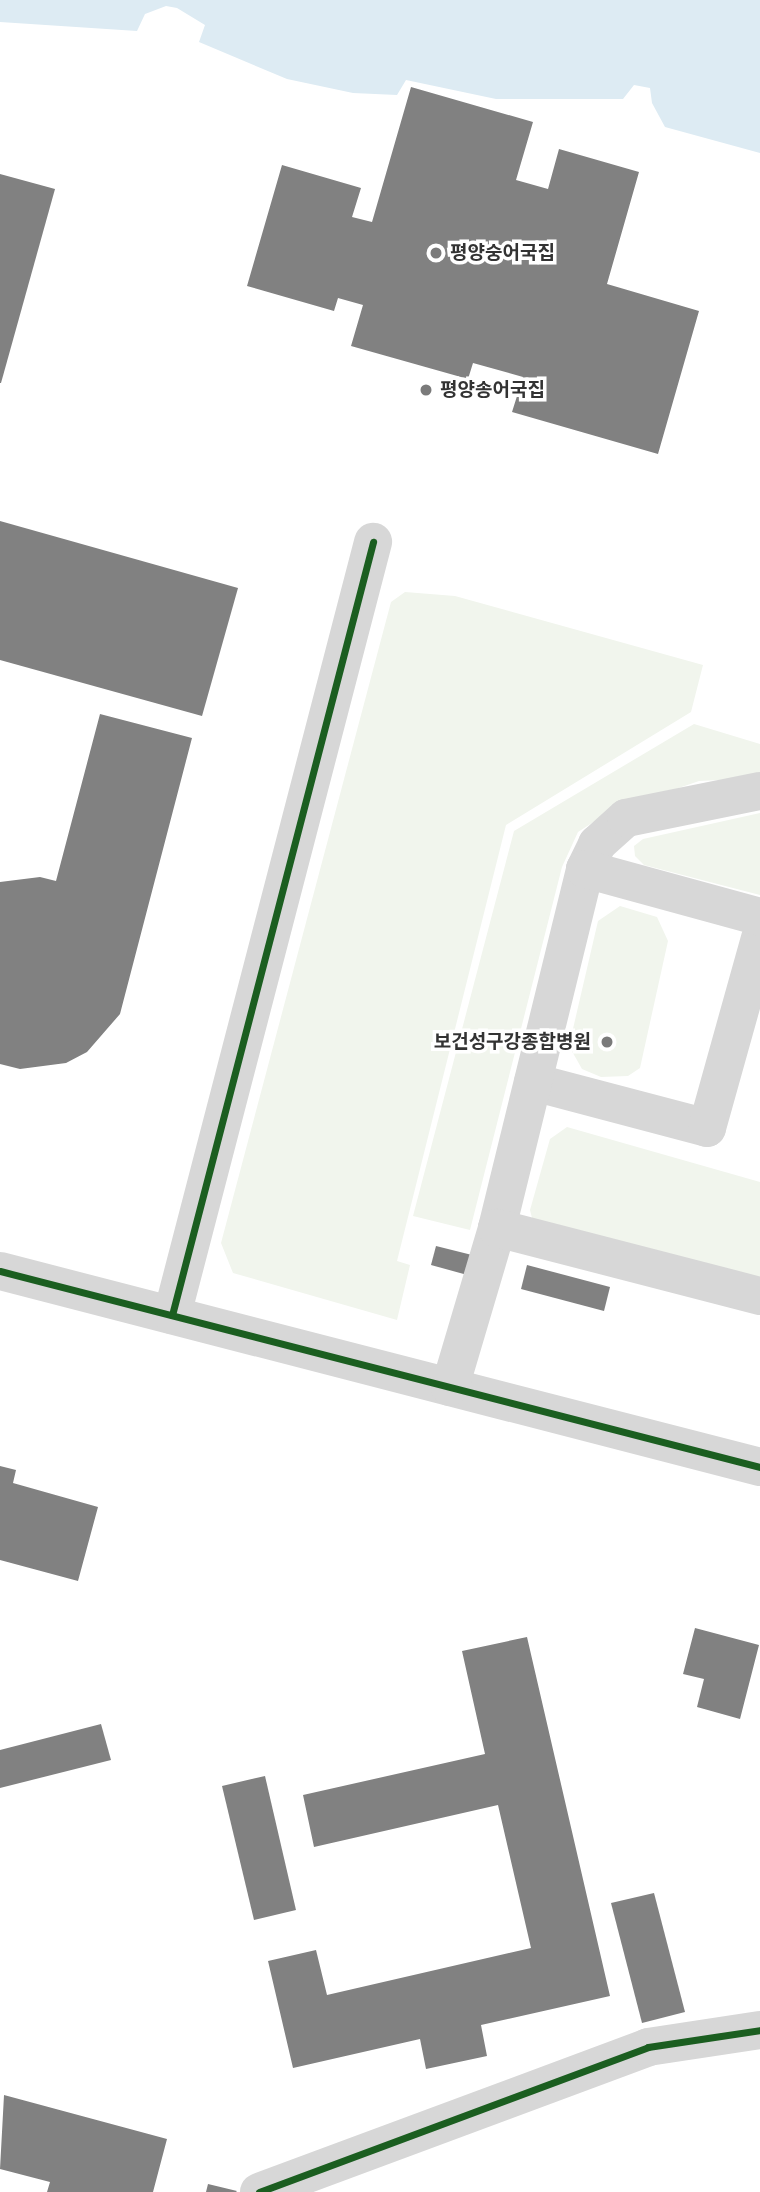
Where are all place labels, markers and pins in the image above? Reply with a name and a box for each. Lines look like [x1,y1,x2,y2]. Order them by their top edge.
place label: 평양숭어국집 [450,242,555,264]
marker: 평양숭어국집 [428,245,444,261]
place label: 평양송어국집 [440,379,545,401]
marker: 평양송어국집 [418,382,434,398]
place label: 보건성구강종합병원 [434,1031,591,1053]
marker: 보건성구강종합병원 [597,1032,617,1052]

